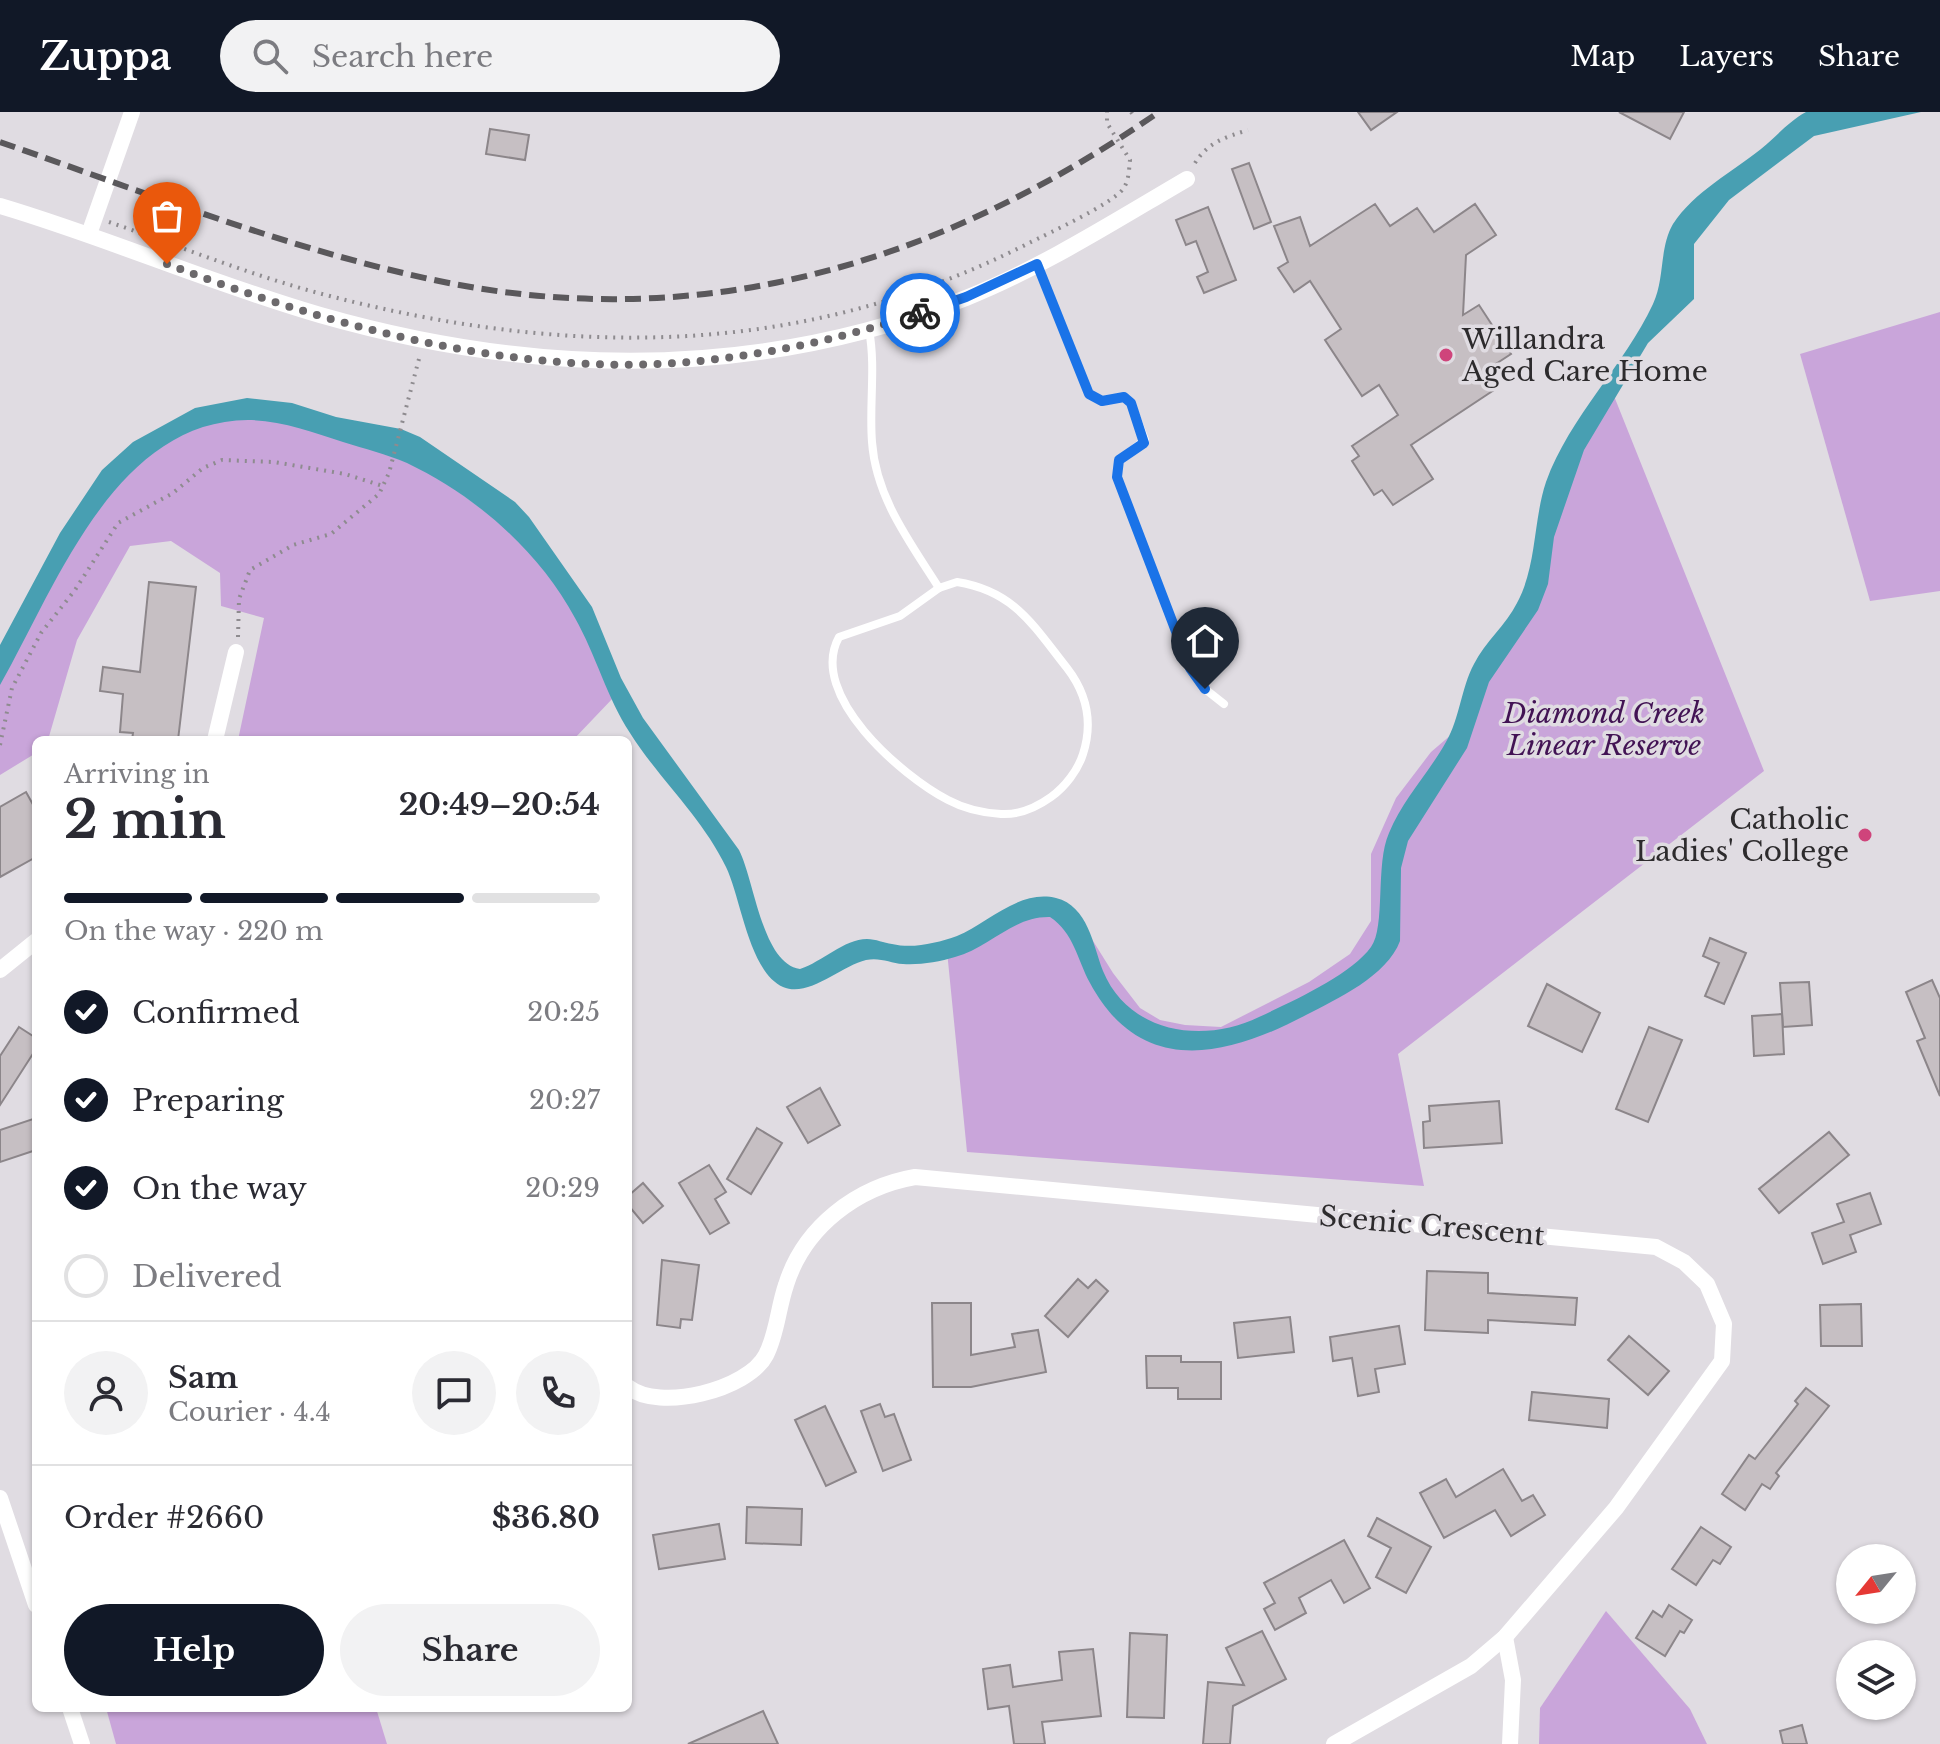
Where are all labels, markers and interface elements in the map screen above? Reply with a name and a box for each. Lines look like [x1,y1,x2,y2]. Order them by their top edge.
search box [220,20,780,92]
text: Zuppa [40,33,172,80]
icon: search [248,34,292,78]
text: Search here [312,38,493,75]
text: Map [1570,39,1635,74]
text: Layers [1679,39,1774,74]
text: Share [1818,39,1900,74]
pin [133,182,201,264]
icon: bag [145,194,189,238]
courier [880,273,960,353]
icon: bike [898,291,942,335]
place label: Willandra Aged Care Home [1461,322,1708,389]
marker: Willandra Aged Care Home [1437,346,1455,364]
pin [1171,607,1239,689]
icon: home [1183,619,1227,663]
park label: Diamond Creek Linear Reserve [1502,696,1705,763]
text: Arriving in [64,758,210,790]
text: 20:49–20:54 [399,786,600,823]
text: 2 min [64,788,226,852]
place label: Catholic Ladies' College [1635,802,1849,869]
marker: Catholic Ladies' College [1856,826,1874,844]
text: On the way · 220 m [64,915,323,947]
icon: check [64,990,108,1034]
text: Confirmed [132,994,300,1031]
text: 20:25 [527,996,600,1028]
icon: check [64,1078,108,1122]
text: Preparing [132,1082,284,1119]
text: 20:27 [529,1084,600,1116]
icon: check [64,1166,108,1210]
text: On the way [132,1170,307,1207]
text: 20:29 [525,1172,600,1204]
street label: Scenic Crescent [1318,1199,1547,1253]
text: Delivered [132,1258,282,1295]
button: person [64,1351,148,1435]
button: chat [412,1351,496,1435]
button: phone [516,1351,600,1435]
text: Sam [168,1359,238,1396]
text: Courier · 4.4 [168,1396,331,1428]
text: Order #2660 [64,1499,264,1536]
text: $36.80 [492,1499,600,1536]
north arrow [1836,1544,1916,1624]
map controls [1836,1544,1916,1720]
button: Help [64,1604,324,1696]
button: Share [340,1604,600,1696]
button: layers [1836,1640,1916,1720]

